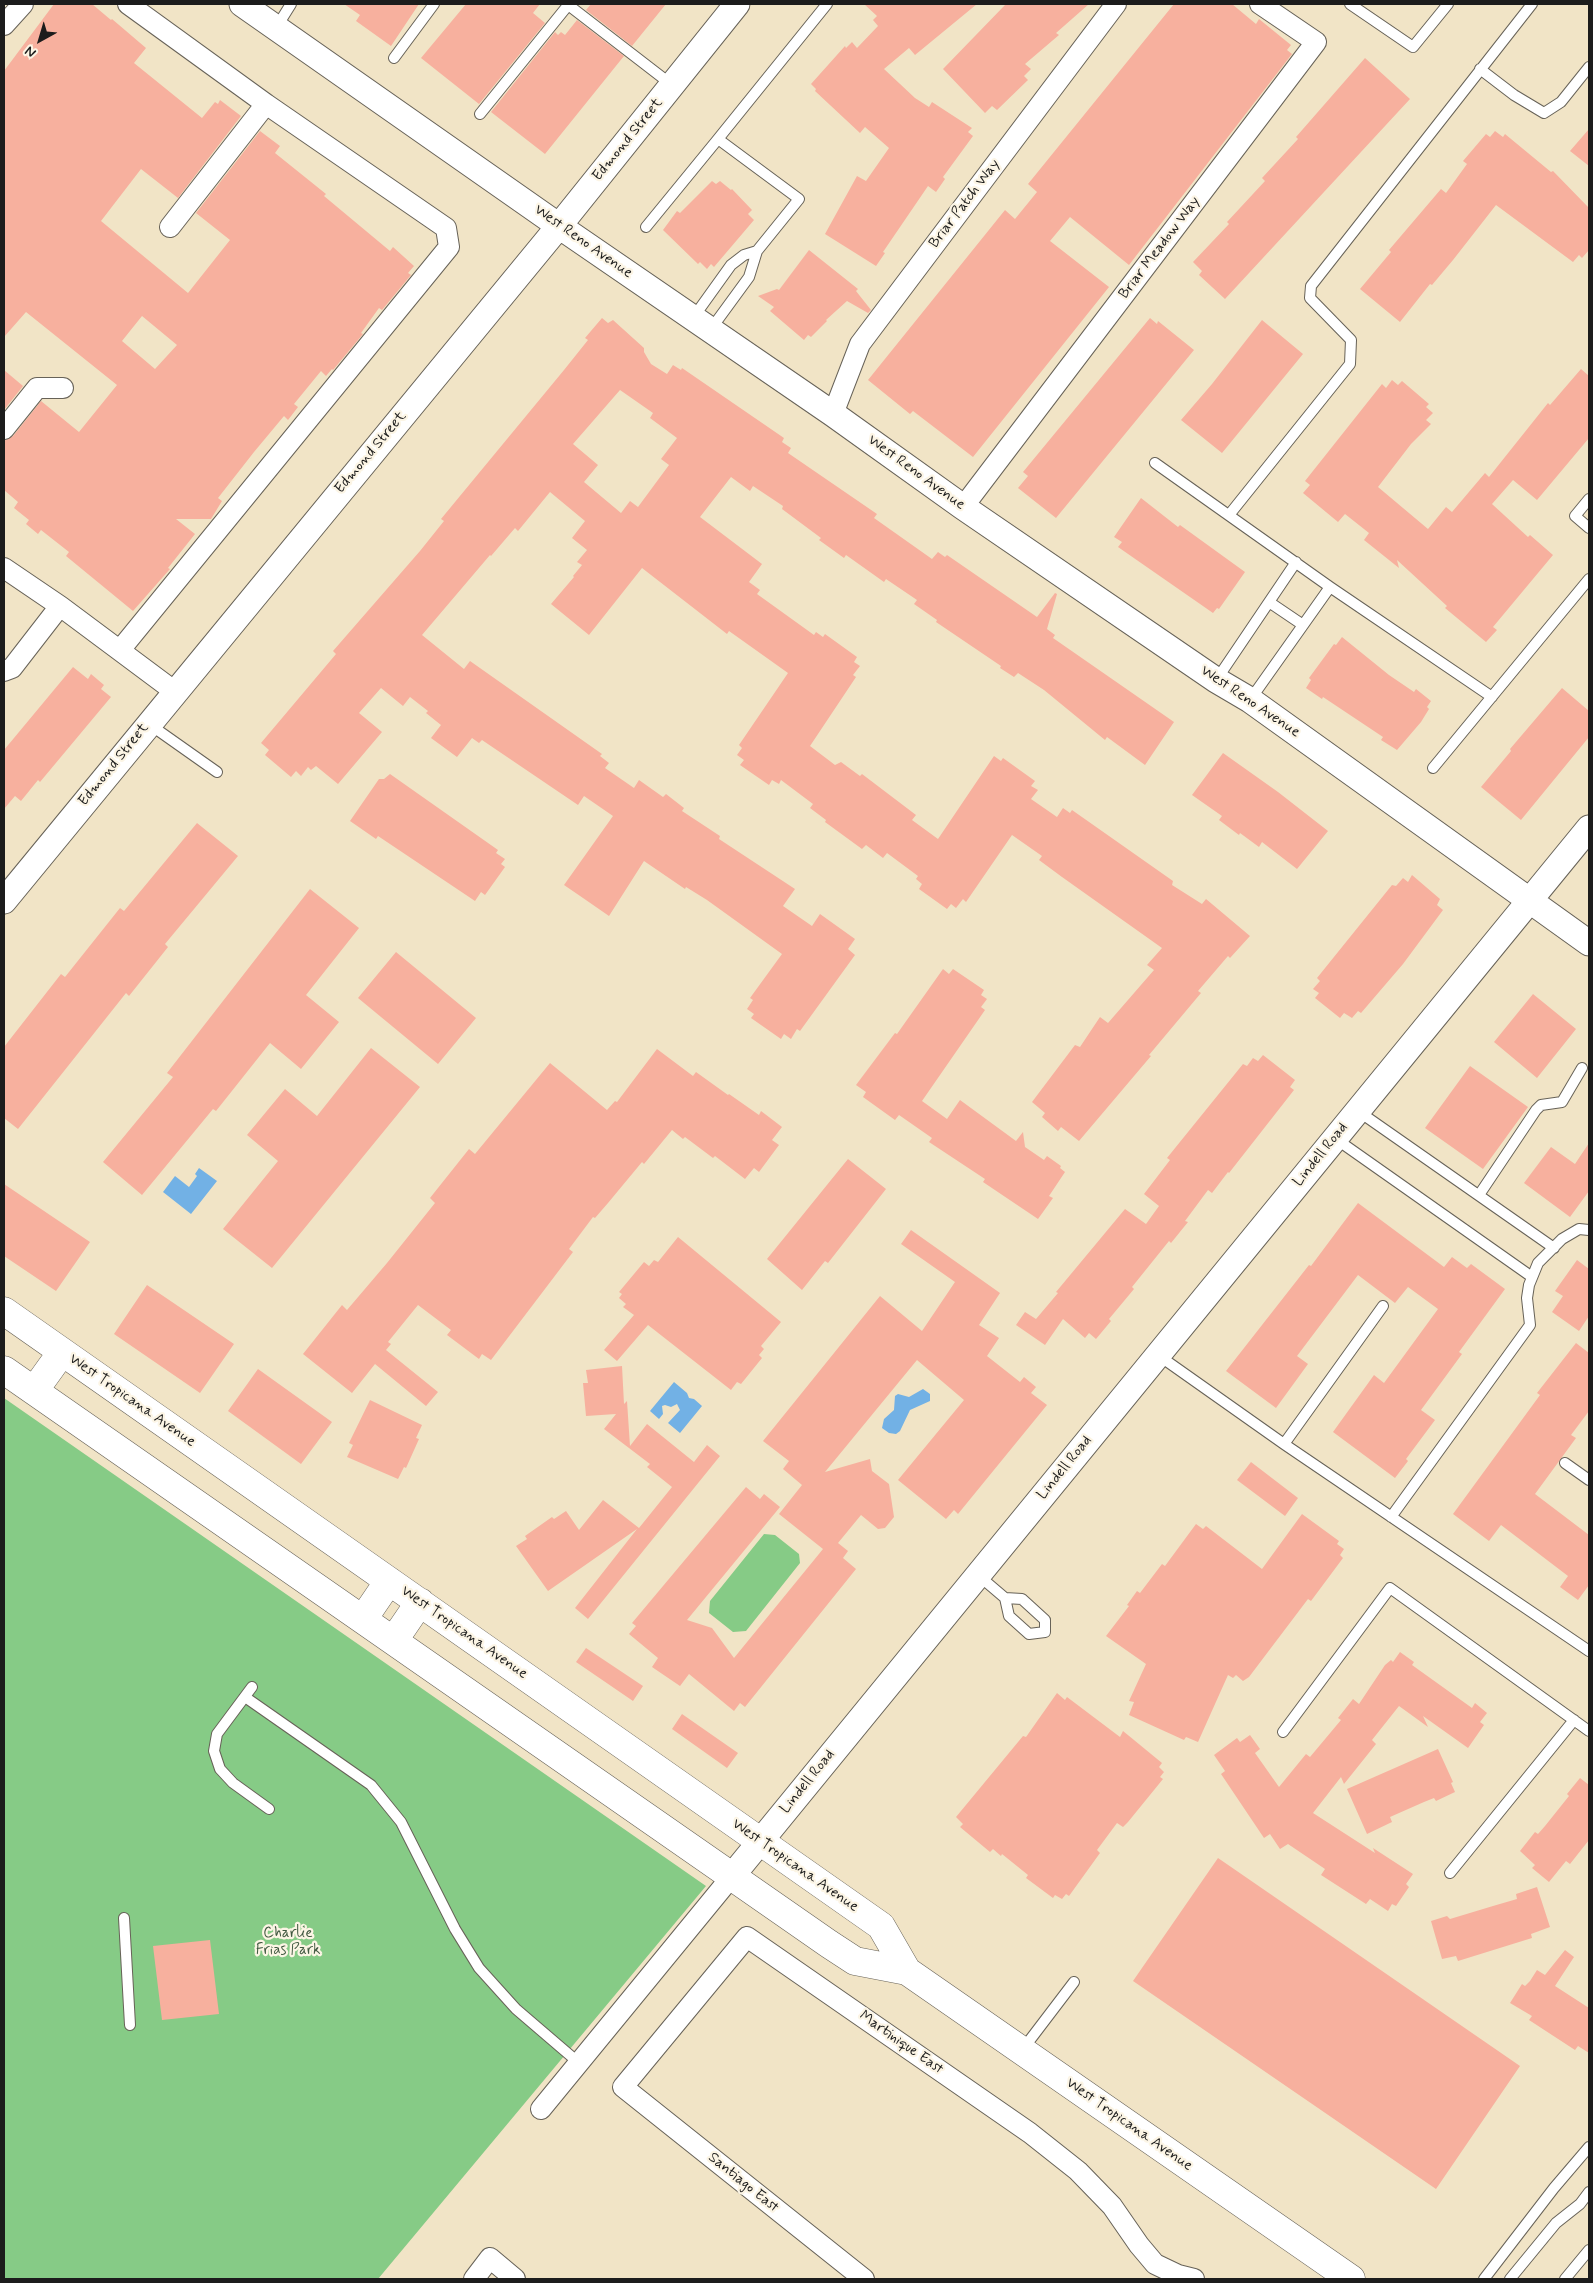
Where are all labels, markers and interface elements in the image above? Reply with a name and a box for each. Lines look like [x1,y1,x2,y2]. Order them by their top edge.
north arrow [15,15,65,65]
text: N [21,42,40,62]
street label: Edmond Street [589,95,667,185]
street label: Briar Patch Way [926,156,1004,252]
street label: Briar Meadow Way [1116,193,1204,303]
street label: West Reno Avenue [530,201,636,283]
street label: Edmond Street [331,408,411,498]
street label: West Reno Avenue [864,432,968,514]
street label: West Reno Avenue [1197,662,1303,742]
street label: Edmond Street [75,720,153,810]
street label: Lindell Road [1290,1119,1352,1191]
street label: West Tropicana Avenue [65,1350,199,1452]
street label: Lindell Road [1034,1432,1096,1504]
street label: West Tropicana Avenue [397,1582,531,1684]
street label: Lindell Road [777,1746,839,1818]
street label: West Tropicana Avenue [728,1815,862,1917]
park label: Charlie Frias Park [256,1925,320,1960]
street label: Martinique East [855,2007,947,2079]
street label: West Tropicana Avenue [1062,2074,1196,2176]
street label: Santiago East [704,2149,782,2217]

